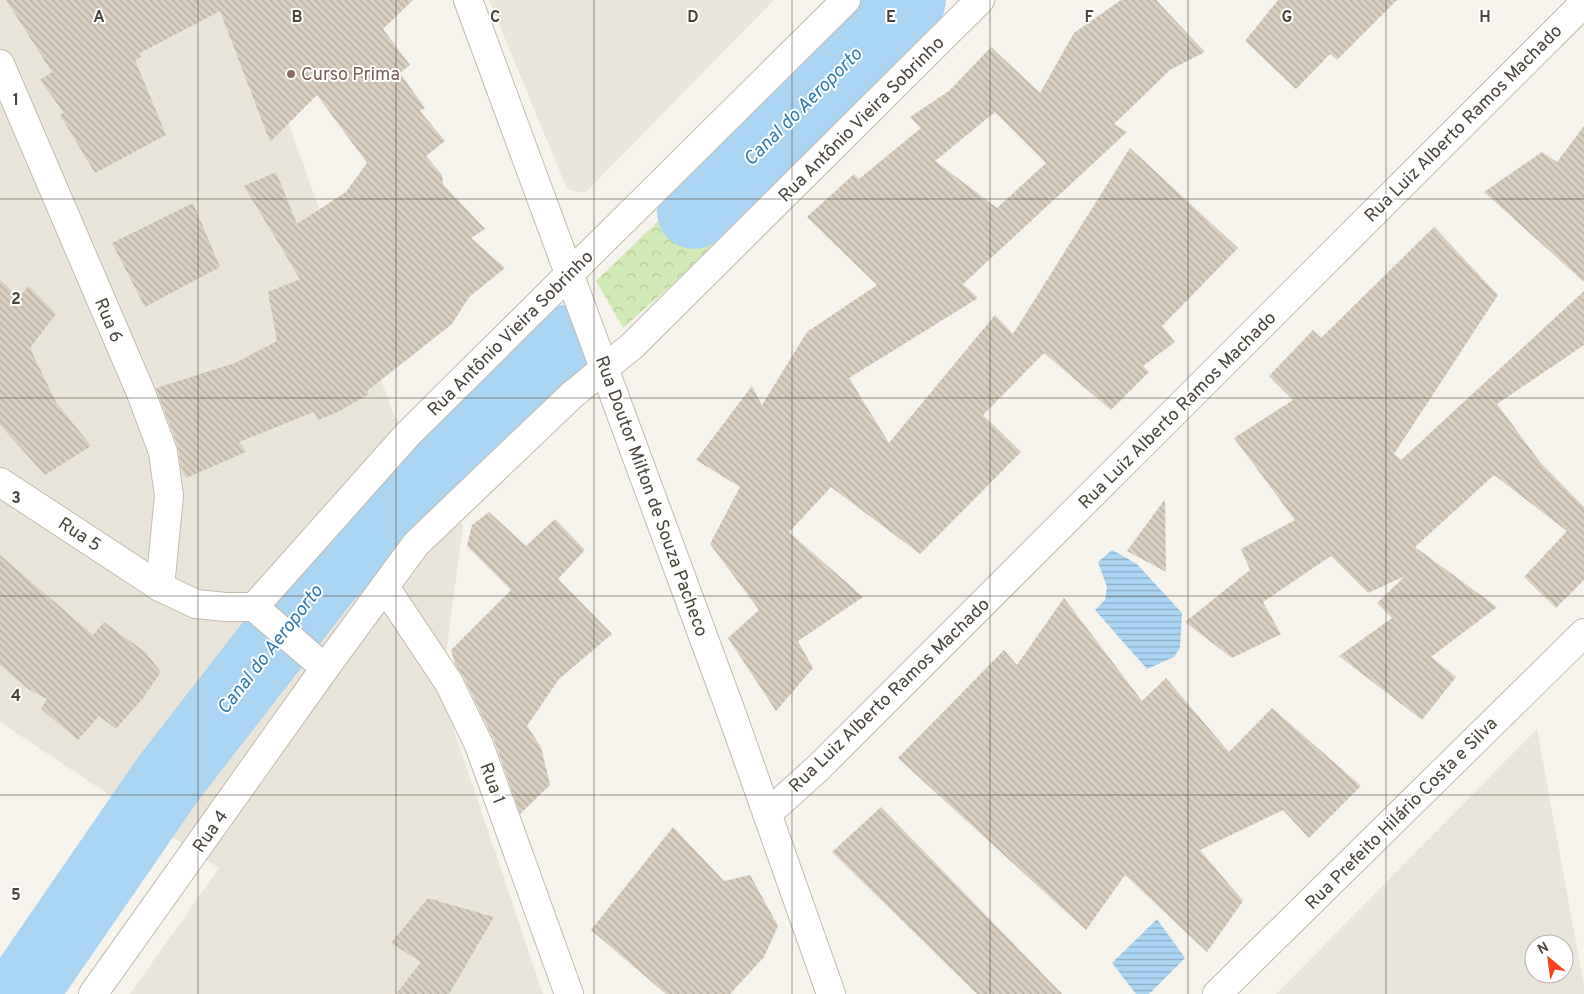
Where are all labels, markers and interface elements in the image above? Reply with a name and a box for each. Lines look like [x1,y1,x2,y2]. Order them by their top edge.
text: A [93,8,105,28]
text: B [291,8,303,28]
text: C [490,8,500,28]
text: D [687,8,699,28]
text: E [886,8,896,28]
text: F [1084,8,1094,28]
text: G [1282,8,1292,28]
text: H [1479,8,1491,28]
street label: Rua Luiz Alberto Ramos Machado [1360,20,1568,228]
street label: Rua Antônio Vieira Sobrinho [774,32,950,208]
water label: Canal do Aeroporto [739,42,868,172]
place label: Curso Prima [301,64,400,87]
marker: Curso Prima [285,68,297,80]
text: 1 [13,91,19,111]
street label: Rua Antônio Vieira Sobrinho [423,246,599,422]
text: 2 [11,290,21,310]
street label: Rua 6 [88,295,127,346]
street label: Rua Luiz Alberto Ramos Machado [1074,307,1282,515]
street label: Rua Doutor Milton de Souza Pacheco [589,353,712,640]
text: 3 [11,489,21,509]
street label: Rua 5 [53,513,105,558]
water label: Canal do Aeroporto [212,580,329,720]
street label: Rua Luiz Alberto Ramos Machado [785,594,995,798]
text: 4 [11,687,21,707]
street label: Rua Prefeito Hilário Costa e Silva [1301,713,1503,915]
street label: Rua 1 [474,760,510,807]
street label: Rua 4 [188,806,234,858]
text: 5 [11,886,21,906]
north arrow [1524,934,1574,984]
text: N [1535,939,1552,959]

